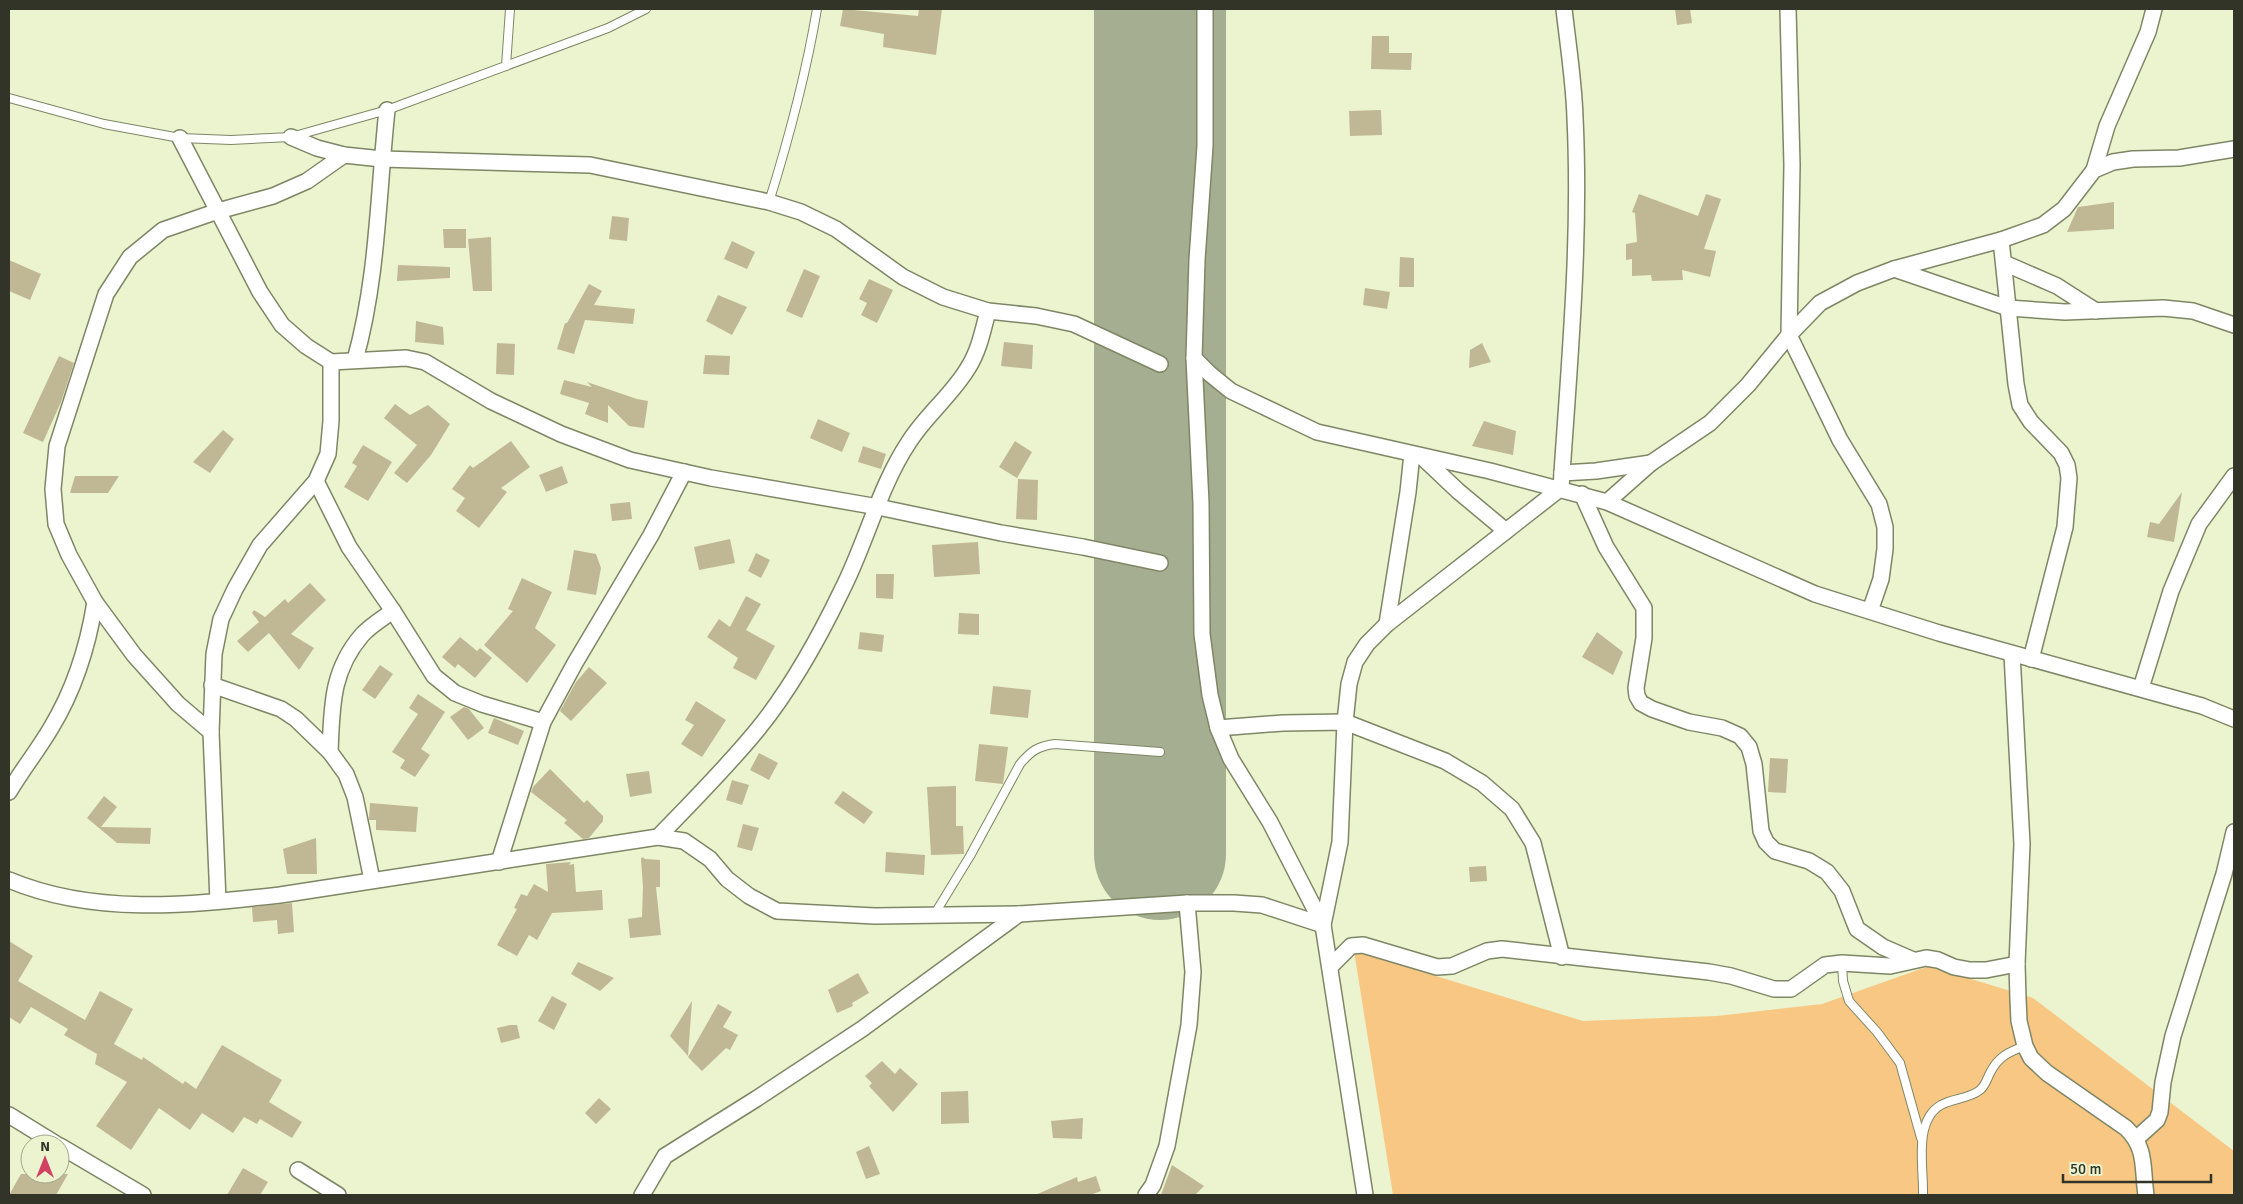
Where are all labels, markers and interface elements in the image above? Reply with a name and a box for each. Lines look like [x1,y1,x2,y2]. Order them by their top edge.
north arrow [20,1134,70,1184]
text: N [40,1138,50,1155]
scale bar [2063,1152,2210,1184]
text: 50 m [2070,1160,2101,1178]

